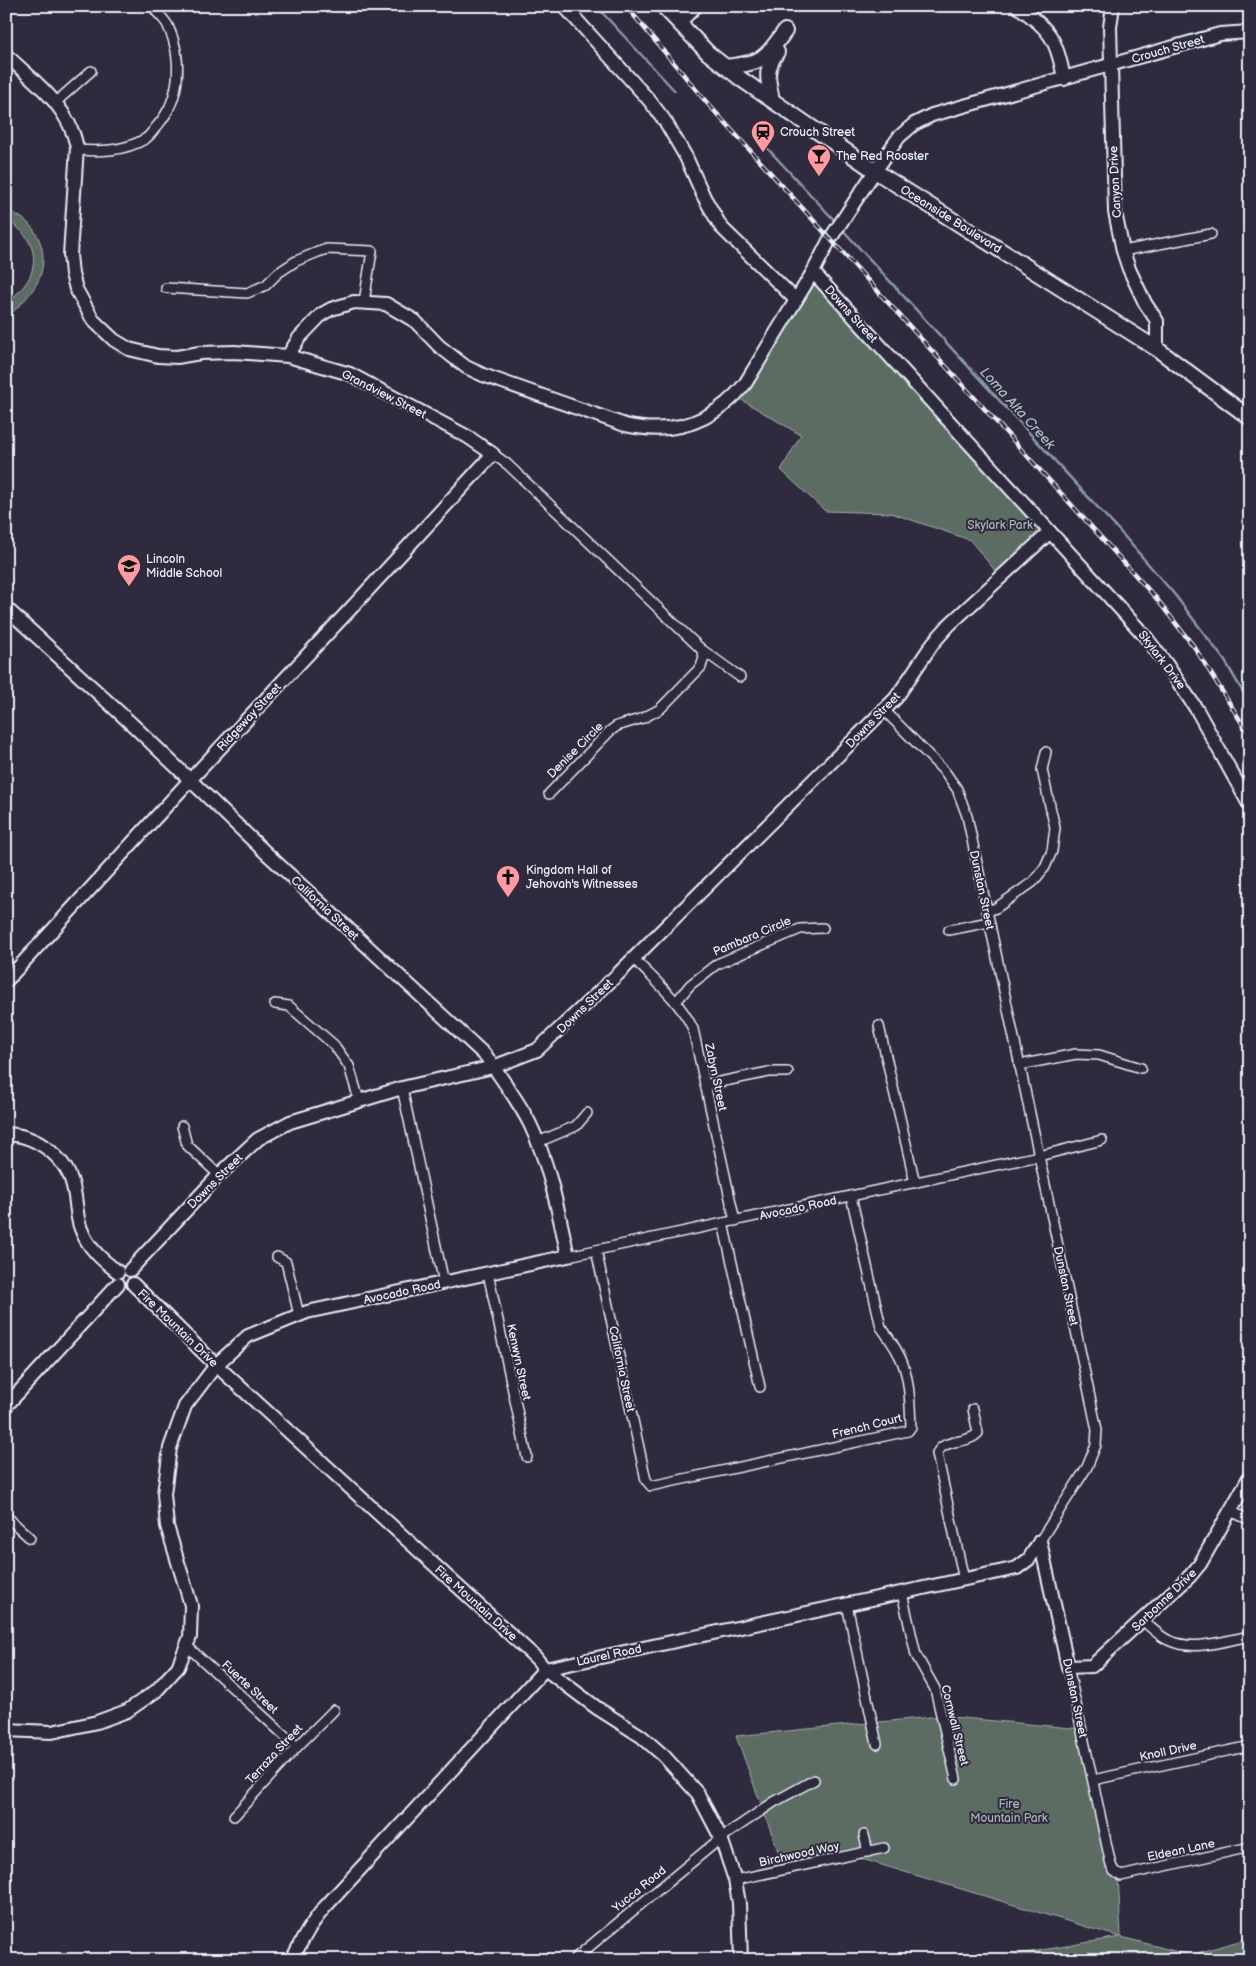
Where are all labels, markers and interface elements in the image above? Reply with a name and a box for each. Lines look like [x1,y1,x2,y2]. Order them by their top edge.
street label: Crouch Street [1130,32,1207,67]
station icon: Crouch Street [750,119,776,153]
place label: Crouch Street [780,125,855,140]
bar icon: The Red Rooster [806,143,832,177]
street label: Canyon Drive [1106,146,1125,218]
place label: The Red Rooster [836,149,929,164]
street label: Oceanside Boulevard [897,182,1004,257]
street label: Downs Street [821,283,881,346]
water label: Loma Alta Creek [976,364,1060,454]
street label: Grandview Street [339,367,429,422]
park label: Skylark Park [967,518,1033,533]
place label: Lincoln Middle School [146,552,222,581]
school or university icon: Lincoln Middle School [116,553,142,587]
street label: Skylark Drive [1135,628,1189,693]
street label: Ridgeway Street [214,680,285,755]
street label: Downs Street [843,689,904,751]
street label: Denise Circle [544,719,606,781]
street label: Dunstan Street [966,849,997,932]
place label: Kingdom Hall of Jehovah's Witnesses [526,863,638,892]
church icon: Kingdom Hall of Jehovah's Witnesses [495,864,521,898]
street label: California Street [288,873,362,944]
street label: Pambara Circle [711,913,793,960]
street label: Downs Street [554,976,617,1037]
street label: Zabyn Street [701,1041,730,1113]
street label: Downs Street [185,1150,246,1212]
street label: Avocado Road [758,1193,838,1224]
street label: Dunstan Street [1050,1245,1081,1328]
street label: Avocado Road [362,1277,442,1308]
street label: Fire Mountain Drive [134,1286,221,1371]
street label: Kenwyn Street [503,1322,534,1402]
street label: California Street [605,1325,638,1414]
street label: French Court [831,1410,904,1442]
street label: Fire Mountain Drive [431,1562,520,1644]
street label: Sarbonne Drive [1129,1566,1200,1635]
street label: Laurel Road [575,1641,643,1670]
street label: Fuerte Street [218,1657,281,1718]
street label: Dunstan Street [1059,1657,1090,1740]
street label: Cornwall Street [937,1683,972,1767]
street label: Terraza Street [243,1721,306,1787]
street label: Knoll Drive [1138,1738,1198,1765]
park label: Fire Mountain Park [970,1797,1048,1826]
street label: Eldean Lane [1146,1836,1216,1865]
street label: Birchwood Way [758,1839,841,1870]
street label: Yucca Road [609,1863,669,1916]

